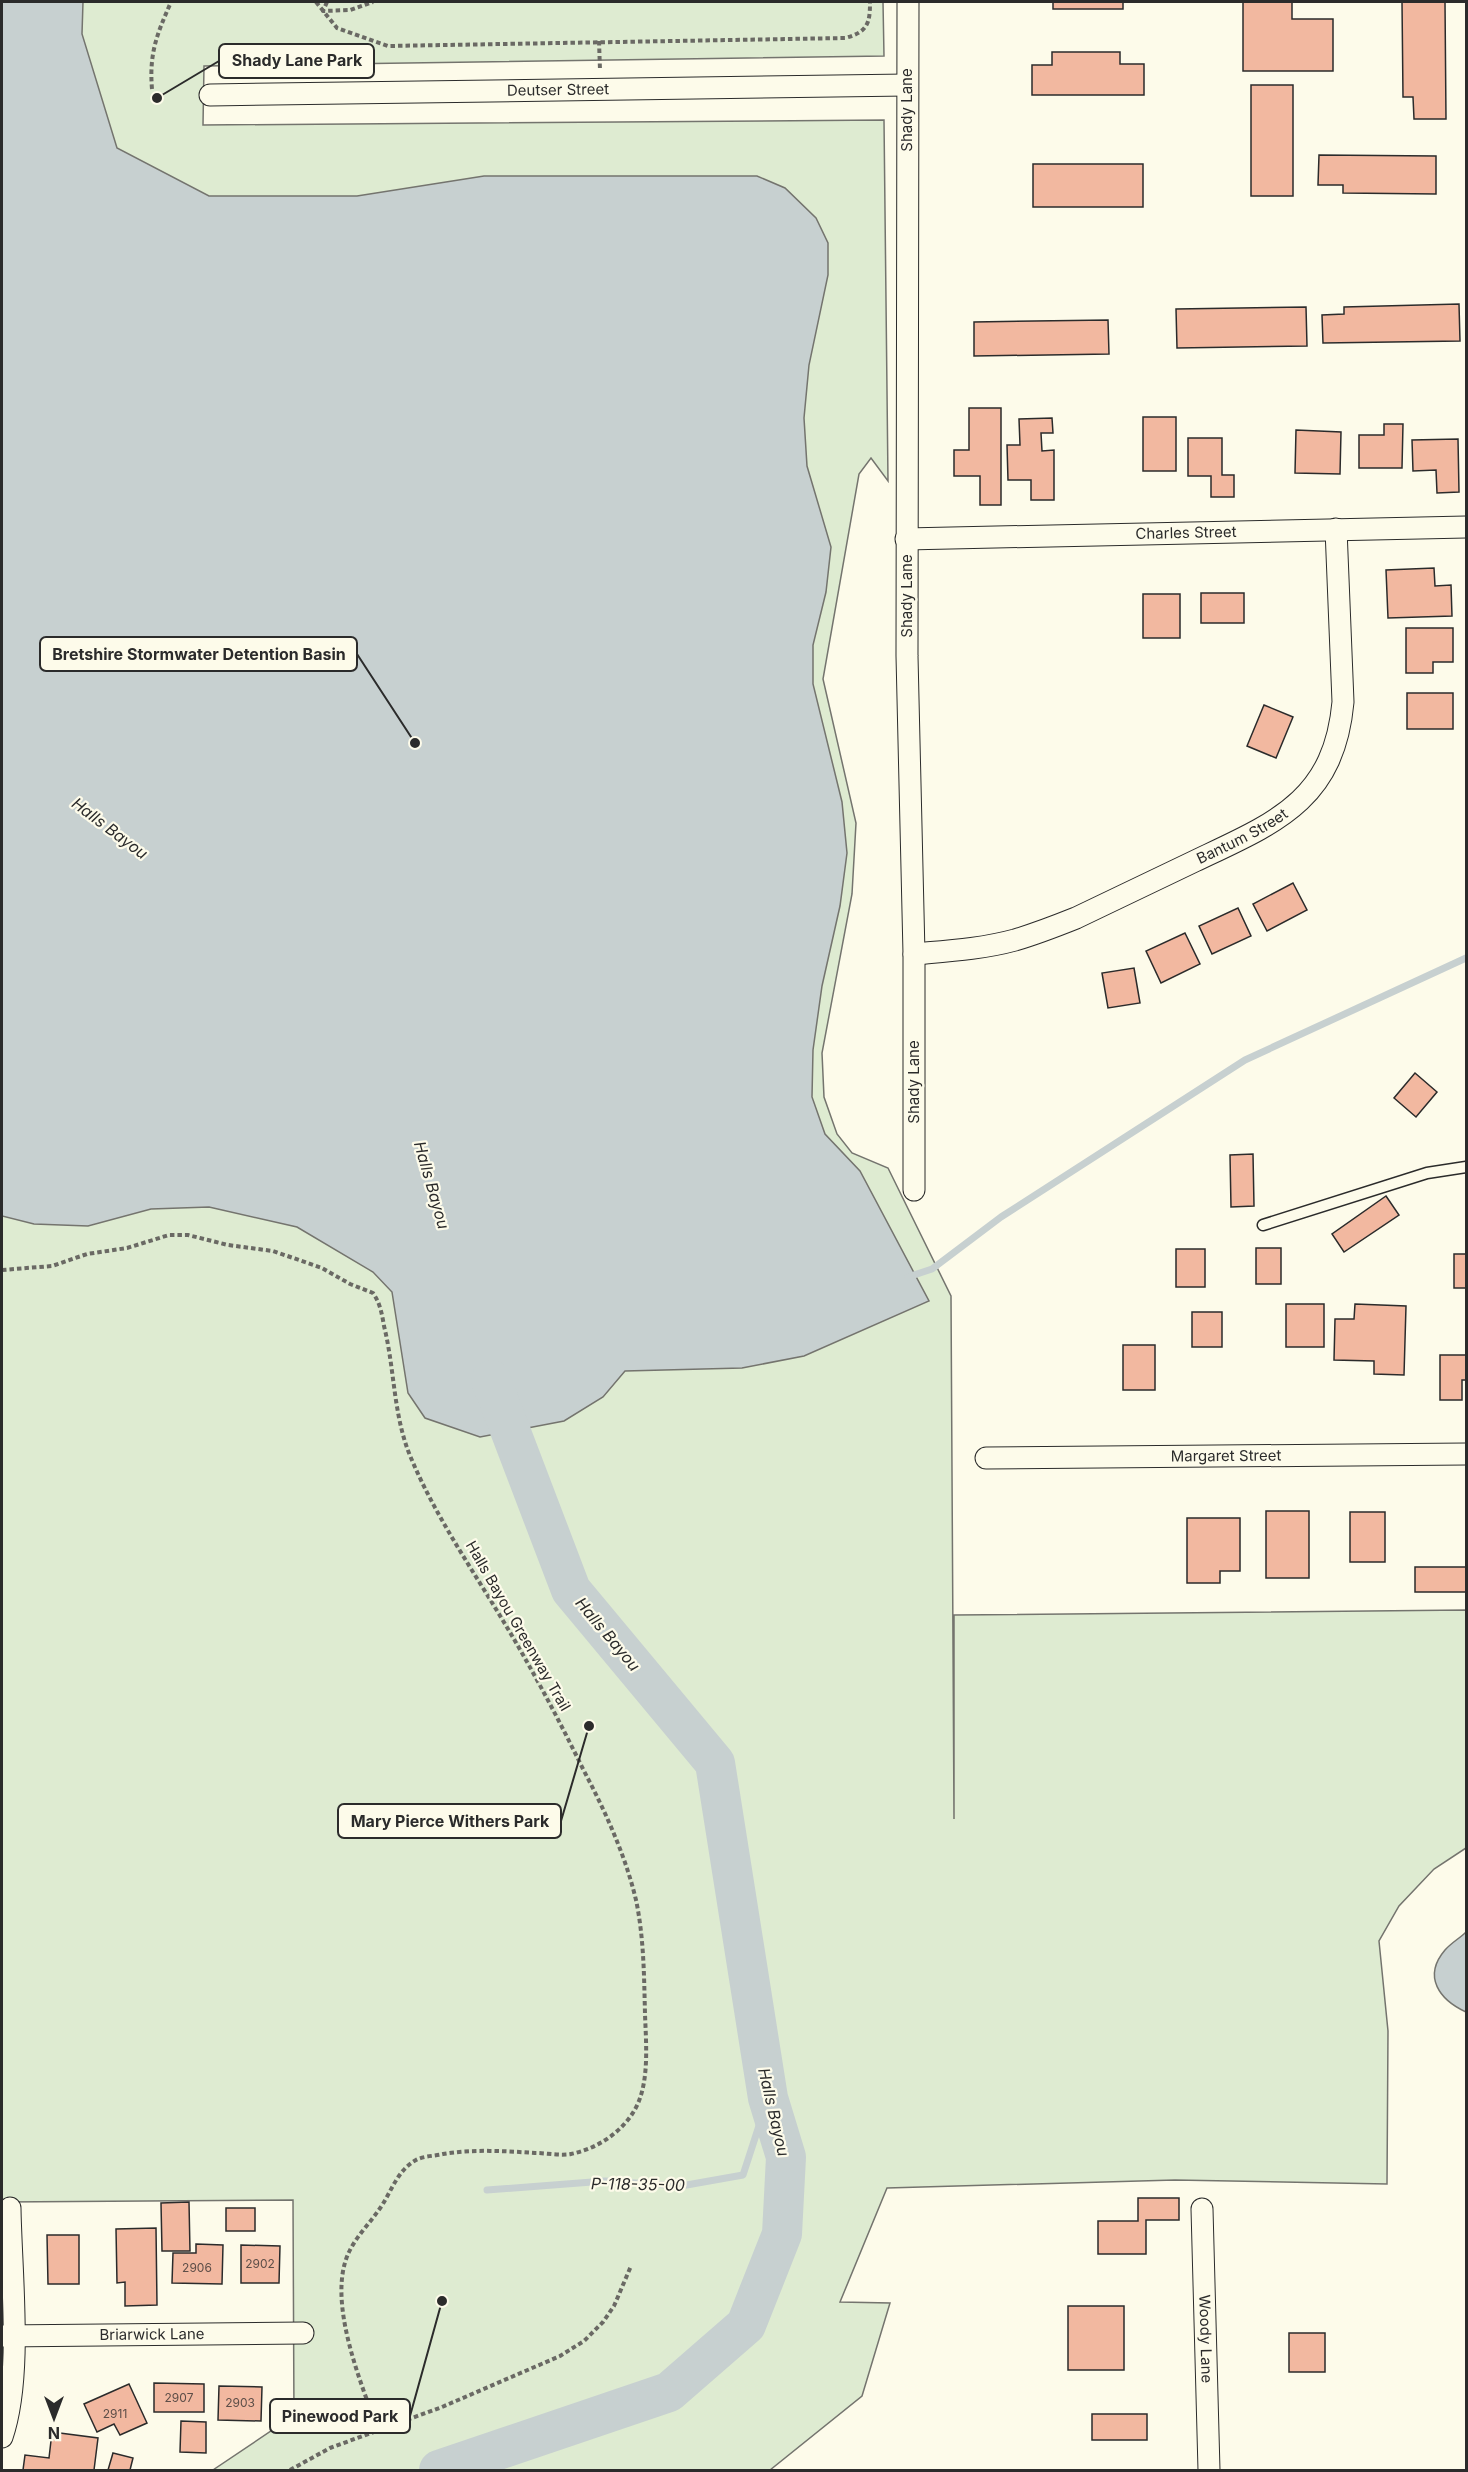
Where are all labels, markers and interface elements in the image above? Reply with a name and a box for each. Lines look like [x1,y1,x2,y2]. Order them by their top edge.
callout: Shady Lane Park [219,44,374,78]
text: Shady Lane Park [232,50,363,70]
street label: Shady Lane [897,68,916,152]
street label: Deutser Street [507,79,609,100]
street label: Charles Street [1135,522,1237,543]
street label: Shady Lane [897,554,916,638]
callout: Bretshire Stormwater Detention Basin [40,637,357,671]
text: Bretshire Stormwater Detention Basin [52,644,346,664]
water label: Halls Bayou [68,793,152,863]
street label: Bantum Street [1193,804,1291,868]
street label: Shady Lane [904,1040,923,1124]
water label: Halls Bayou [410,1139,454,1231]
street label: Margaret Street [1171,1446,1282,1465]
street label: Halls Bayou Greenway Trail [462,1537,575,1714]
water label: Halls Bayou [571,1593,645,1675]
callout: Mary Pierce Withers Park [338,1804,561,1838]
text: Mary Pierce Withers Park [351,1811,550,1831]
water label: Halls Bayou [754,2066,794,2158]
water label: P-118-35-00 [591,2173,685,2195]
house number: 2902 [245,2256,275,2271]
house number: 2906 [182,2260,212,2275]
street label: Woody Lane [1195,2294,1217,2383]
street label: Briarwick Lane [99,2324,205,2344]
north arrow [24,2388,84,2448]
house number: 2907 [165,2390,194,2405]
house number: 2903 [225,2395,255,2410]
callout: Pinewood Park [270,2399,410,2433]
house number: 2911 [103,2406,127,2421]
text: Pinewood Park [282,2406,399,2426]
text: N [48,2423,60,2443]

